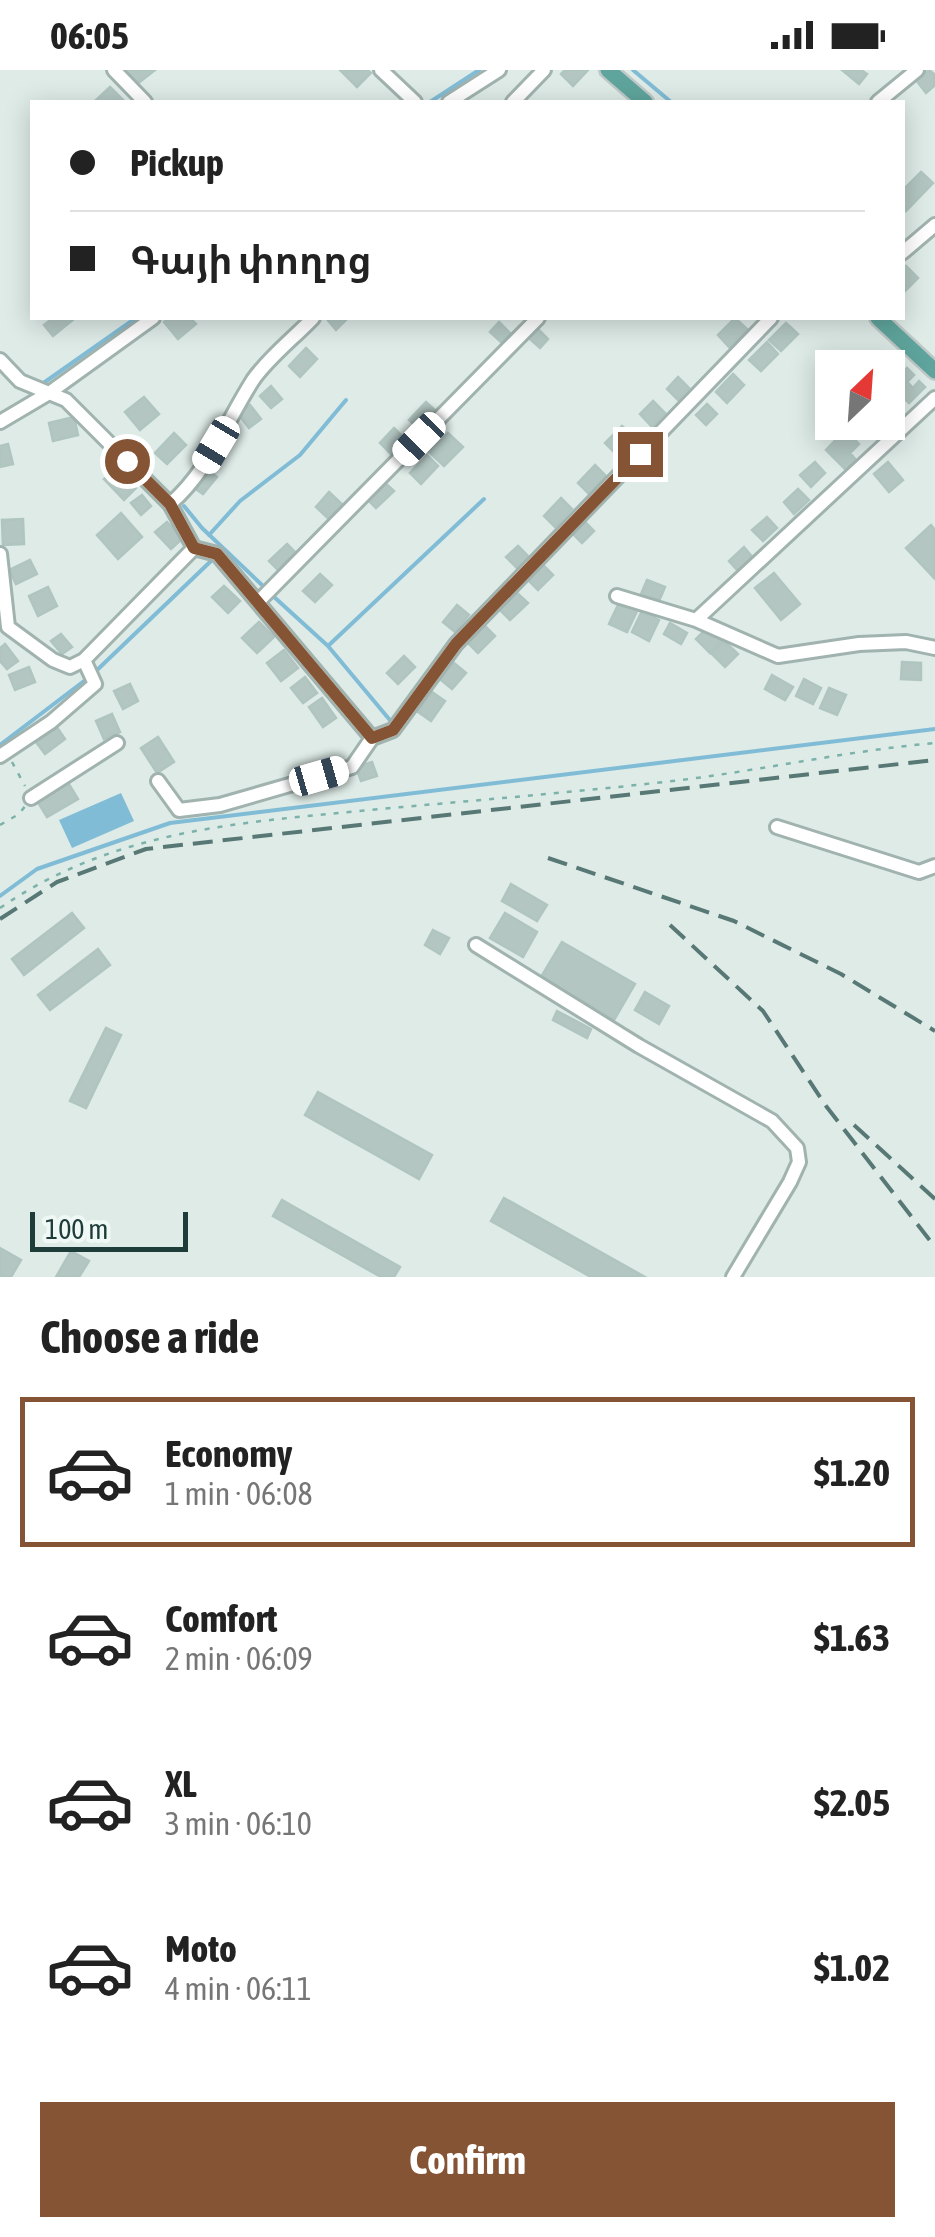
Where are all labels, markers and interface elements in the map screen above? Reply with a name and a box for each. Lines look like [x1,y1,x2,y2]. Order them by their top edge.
text: 06:05 [50,14,129,57]
text: Pickup [130,141,224,184]
text: Գայի փողոց [130,239,372,282]
north arrow [815,350,905,440]
map controls [815,350,905,440]
car [387,407,451,471]
car [188,412,244,478]
route end [618,432,663,477]
route start [105,439,150,484]
car [286,753,352,799]
scale bar [30,1207,188,1252]
text: 100 m [45,1213,108,1245]
text: Choose a ride [40,1311,259,1363]
icon: car [45,1427,135,1517]
text: Economy [165,1432,292,1475]
text: $1.20 [814,1451,890,1494]
text: 1 min · 06:08 [165,1475,312,1512]
icon: car [45,1592,135,1682]
text: Comfort [165,1597,277,1640]
text: $1.63 [814,1616,890,1659]
text: 2 min · 06:09 [165,1640,312,1677]
icon: car [45,1757,135,1847]
text: XL [165,1762,197,1805]
text: $2.05 [814,1781,890,1824]
text: 3 min · 06:10 [165,1805,312,1842]
icon: car [45,1922,135,2012]
text: Moto [165,1927,237,1970]
text: $1.02 [814,1946,890,1989]
text: 4 min · 06:11 [165,1970,312,2007]
button: Confirm [40,2102,895,2217]

